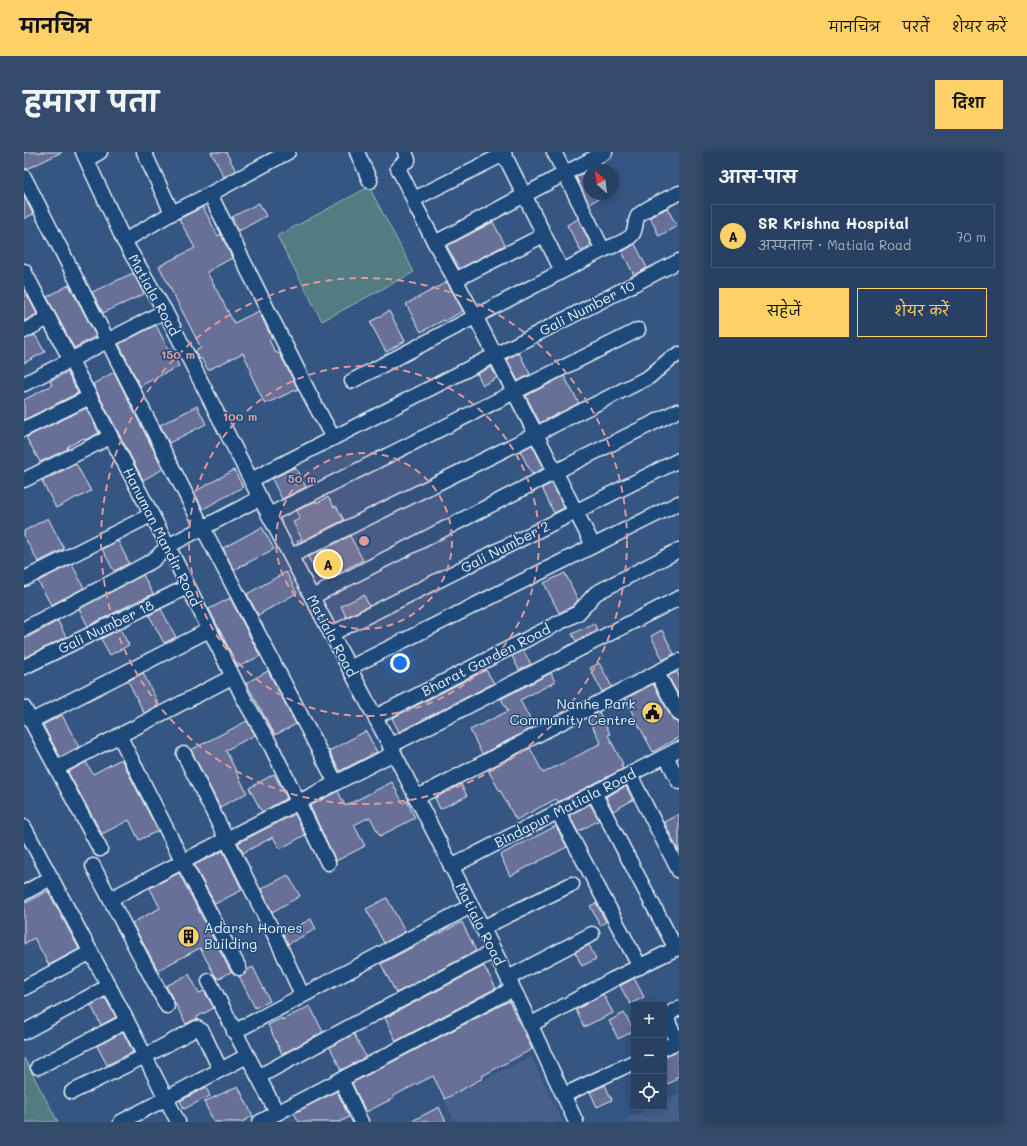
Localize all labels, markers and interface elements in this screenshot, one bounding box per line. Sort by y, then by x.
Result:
text: मानचित्र [20,13,91,38]
text: मानचित्र [829,17,880,36]
text: परतें [902,17,930,36]
text: शेयर करें [952,17,1007,36]
button: दिशा [935,80,1003,129]
text: हमारा पता [24,83,159,119]
north arrow [583,164,619,200]
text: आस-पास [719,165,797,187]
text: SR Krishna Hospital [758,213,909,233]
text: A [728,228,738,245]
text: 70 m [956,228,986,245]
text: अस्पताल · Matiala Road [758,236,911,253]
street label: Matiala Road [124,251,185,339]
street label: Gali Number 10 [536,275,638,340]
button: सहेजें [719,288,849,337]
button: शेयर करें [857,288,987,337]
text: 150 m [161,346,195,362]
text: 100 m [223,408,257,424]
street label: Hanuman Mandir Road [119,464,206,610]
text: 50 m [288,470,316,486]
street label: Gali Number 2 [457,516,552,577]
centre of rings [357,534,371,548]
pin: A [315,549,341,579]
street label: Matiala Road [303,591,362,680]
street label: Gali Number 18 [55,595,157,658]
street label: Bharat Garden Road [418,619,554,700]
your location [390,653,410,673]
place label: Nanhe Park Community Centre [509,694,636,729]
public building icon: Nanhe Park Community Centre [639,699,665,725]
street label: Bindapur Matiala Road [491,763,639,852]
street label: Matiala Road [451,879,510,969]
place label: Adarsh Homes Building [204,918,302,953]
building icon: Adarsh Homes Building [176,923,202,949]
map controls [631,1002,667,1110]
button: + [631,1002,667,1038]
button: − [631,1038,667,1074]
button: locate [631,1074,667,1110]

